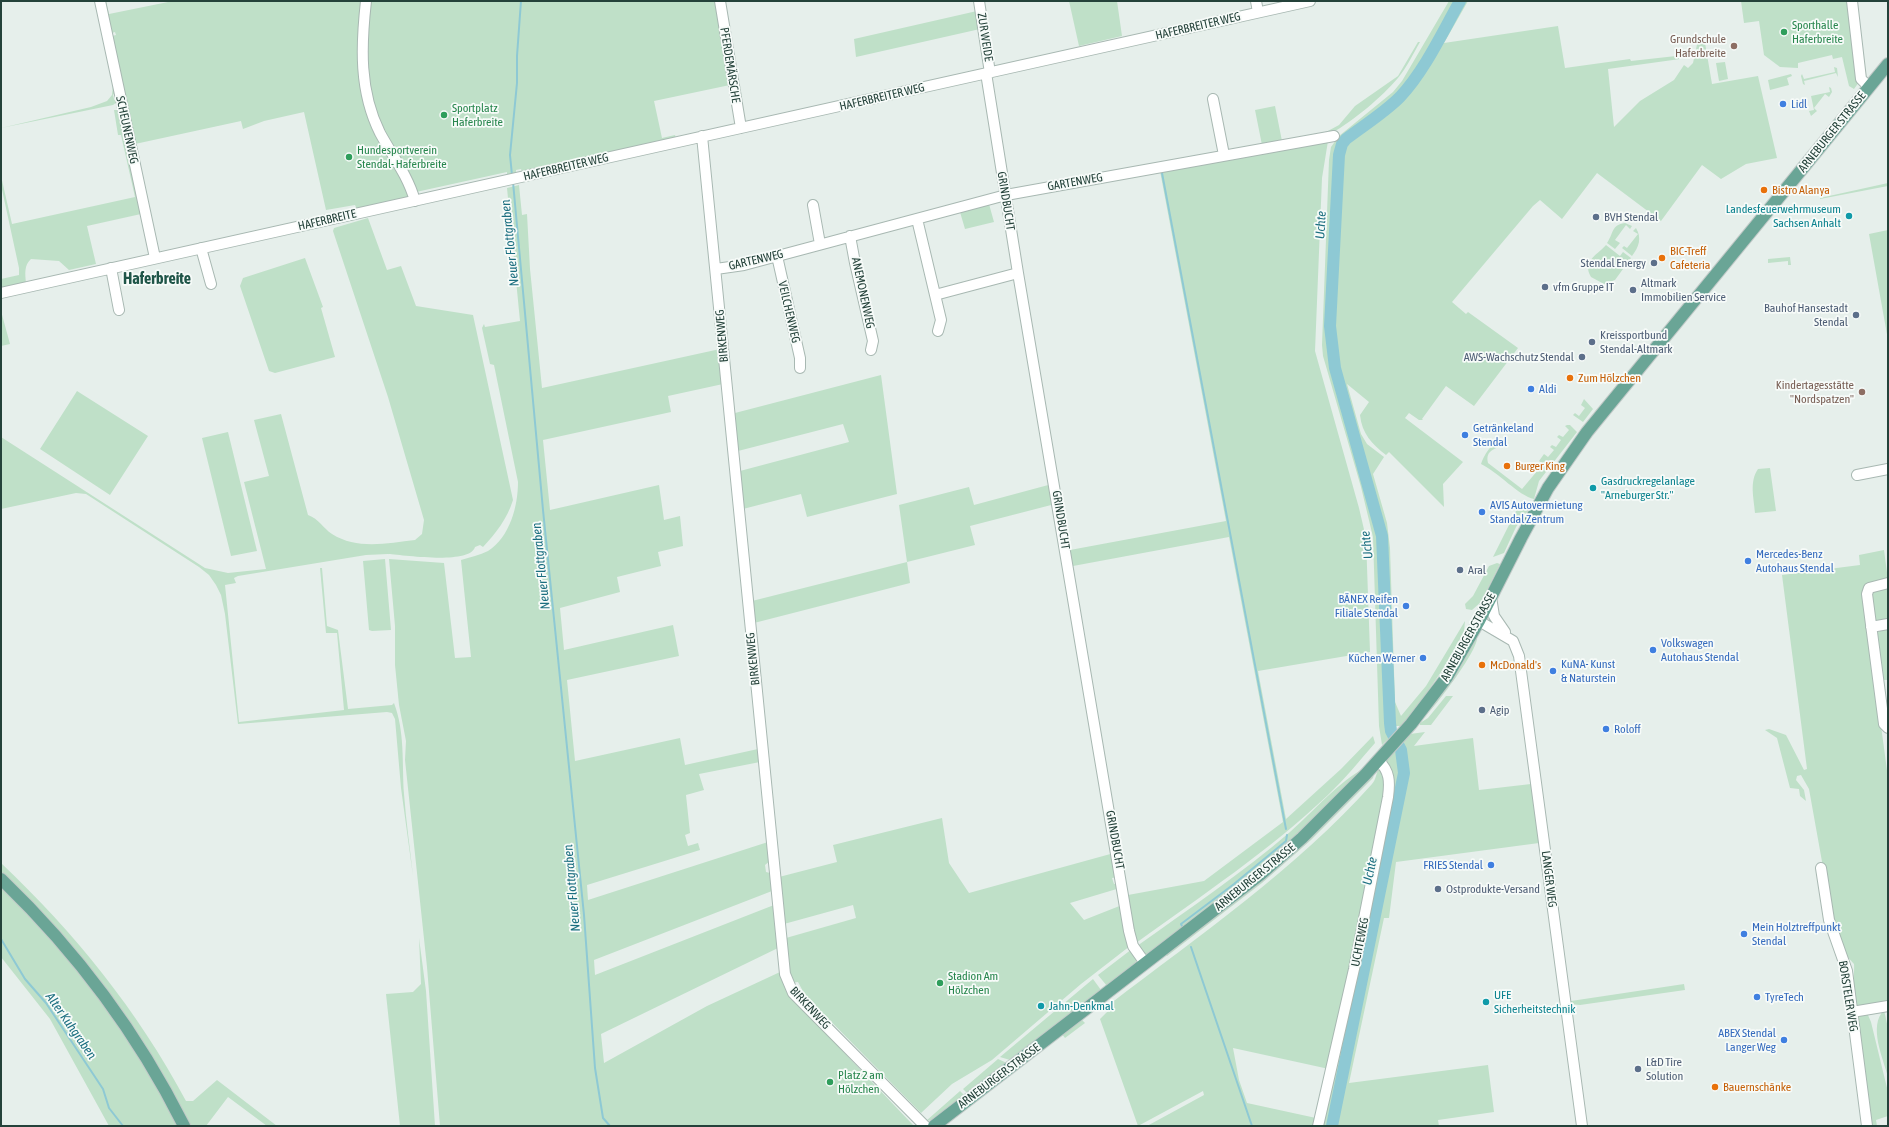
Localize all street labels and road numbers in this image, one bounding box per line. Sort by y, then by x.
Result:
street label: HAFERBREITER WEG [1154,9,1242,43]
street label: ZUR WEIDE [974,12,996,62]
street label: PFERDEMÄRSCHE [717,26,743,104]
street label: HAFERBREITER WEG [838,80,926,114]
street label: ARNEBURGER STRASSE [1795,89,1869,175]
street label: SCHEUNENWEG [113,95,141,165]
street label: HAFERBREITER WEG [522,150,610,184]
street label: GRINDBUCHT [994,170,1018,232]
street label: GARTENWEG [1046,170,1104,194]
street label: HAFERBREITE [297,206,357,234]
street label: GARTENWEG [727,247,785,273]
street label: ANEMONENWEG [848,256,878,330]
street label: VEILCHENWEG [775,280,803,344]
street label: BIRKENWEG [713,309,731,363]
street label: GRINDBUCHT [1049,489,1073,551]
street label: ARNEBURGER STRASSE [1438,590,1498,684]
street label: BIRKENWEG [743,632,763,686]
street label: GRINDBUCHT [1103,809,1127,871]
street label: ARNEBURGER STRASSE [1212,840,1298,914]
street label: LANGER WEG [1538,850,1560,908]
street label: UCHTEWEG [1348,916,1372,968]
street label: BORSTELER WEG [1835,959,1861,1033]
street label: BIRKENWEG [787,984,833,1032]
street label: ARNEBURGER STRASSE [955,1040,1043,1112]

